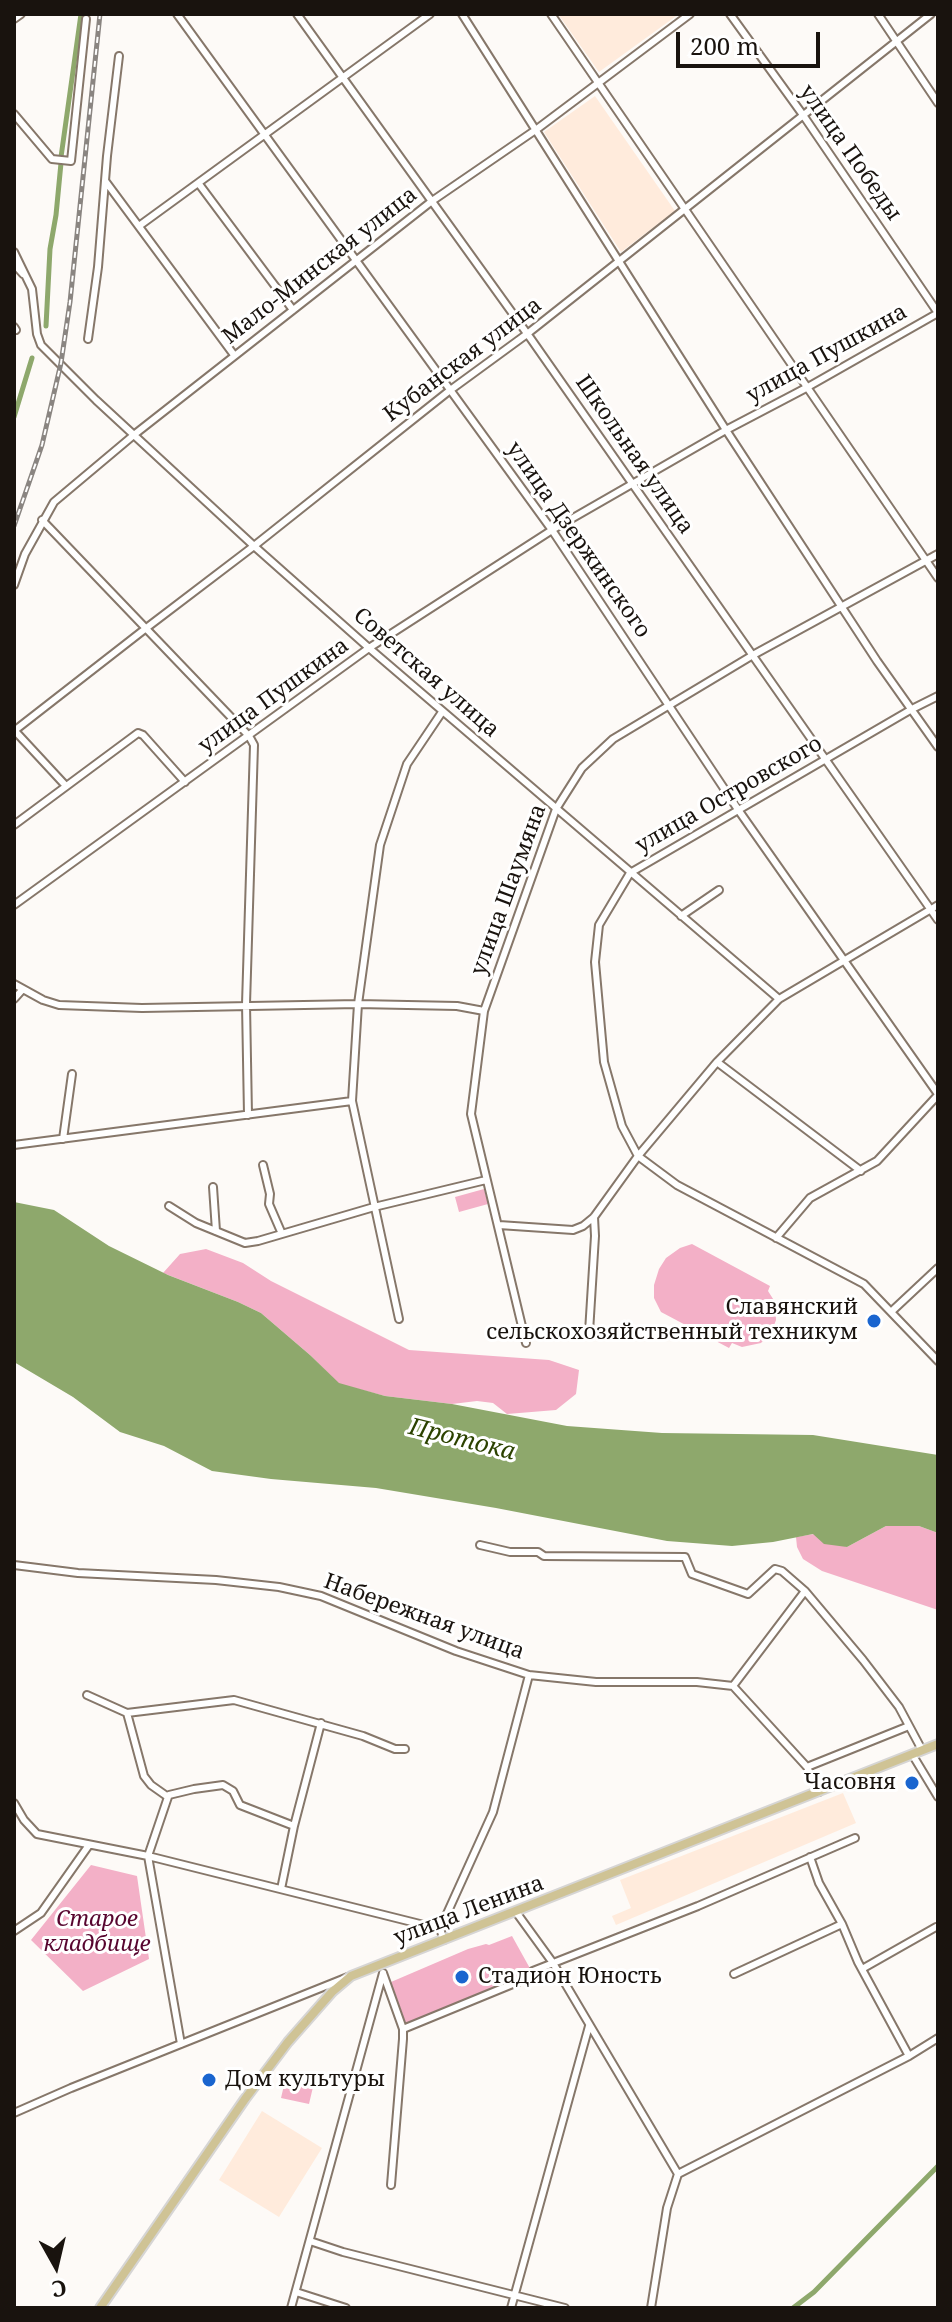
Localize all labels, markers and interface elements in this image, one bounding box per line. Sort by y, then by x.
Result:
scale bar [680,16,824,66]
text: 200 m [690,29,759,62]
street label: улица Победы [793,80,907,226]
street label: Мало-Минская улица [217,182,423,350]
street label: Кубанская улица [379,292,547,428]
street label: улица Пушкина [742,299,912,409]
street label: Школьная улица [569,370,699,540]
street label: улица Дзержинского [500,437,656,643]
street label: Советская улица [348,603,504,743]
street label: улица Пушкина [194,633,354,759]
street label: улица Островского [631,731,827,859]
street label: улица Шаумяна [466,801,552,979]
place label: Славянский сельскохозяйственный техникум [486,1295,858,1346]
marker: Славянский сельскохозяйственный техникум [865,1312,883,1330]
water label: Протока [406,1413,518,1467]
street label: Набережная улица [320,1568,528,1666]
place label: Часовня [804,1770,896,1796]
marker: Часовня [903,1774,921,1792]
street label: улица Ленина [390,1870,548,1952]
park label: Старое кладбище [43,1907,151,1958]
place label: Стадион Юность [478,1964,661,1990]
marker: Стадион Юность [453,1968,471,1986]
place label: Дом культуры [225,2067,385,2093]
marker: Дом культуры [200,2071,218,2089]
north arrow [16,2226,96,2306]
text: С [50,2274,69,2306]

